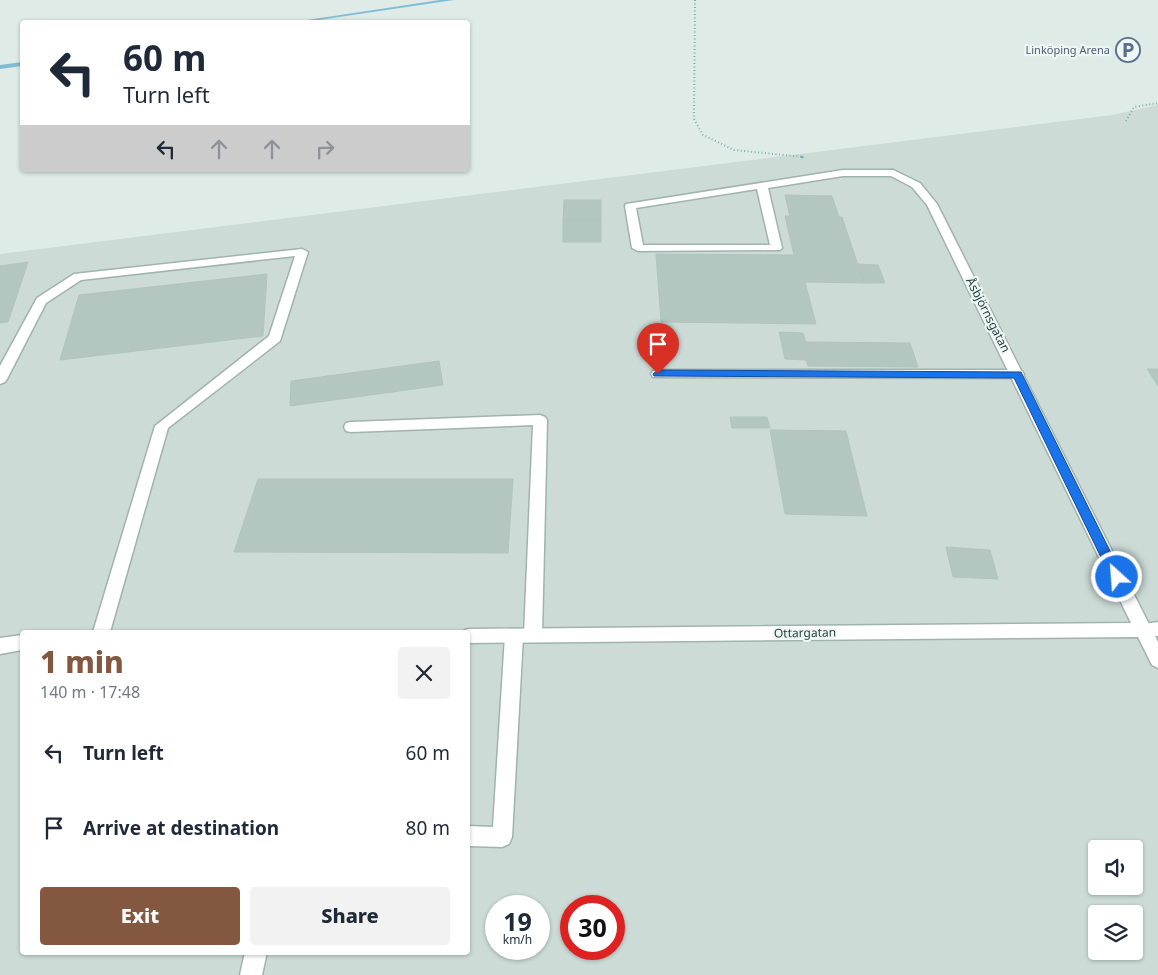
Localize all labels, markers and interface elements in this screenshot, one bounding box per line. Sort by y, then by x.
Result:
text: 60 m [123,34,206,81]
parking icon: Linköping Arena [1115,37,1141,63]
icon: left [40,40,105,105]
place label: Linköping Arena [1026,42,1110,57]
text: Turn left [123,79,210,109]
icon: left [152,135,180,163]
icon: ahead [205,135,233,163]
icon: ahead [258,135,286,163]
icon: right [311,135,339,163]
street label: Åsbjörnsgatan [962,274,1015,355]
pin [637,323,679,374]
icon: arrive [644,330,672,358]
position arrow [1090,550,1142,602]
street label: Ottargatan [774,623,836,642]
text: 1 min [40,641,124,682]
button: close [398,647,450,699]
text: 140 m · 17:48 [40,681,140,703]
icon: left [40,739,68,767]
text: Turn left [83,740,164,766]
text: 60 m [406,740,450,766]
icon: arrive [40,814,68,842]
text: Arrive at destination [83,815,279,841]
text: 80 m [406,815,450,841]
map controls [1088,840,1143,960]
button: sound [1088,840,1143,895]
button: Exit [40,887,240,945]
button: Share [250,887,450,945]
speed limit sign: 30 [560,895,625,960]
text: 19 [503,904,532,938]
button: layers [1088,905,1143,960]
text: km/h [503,931,532,948]

